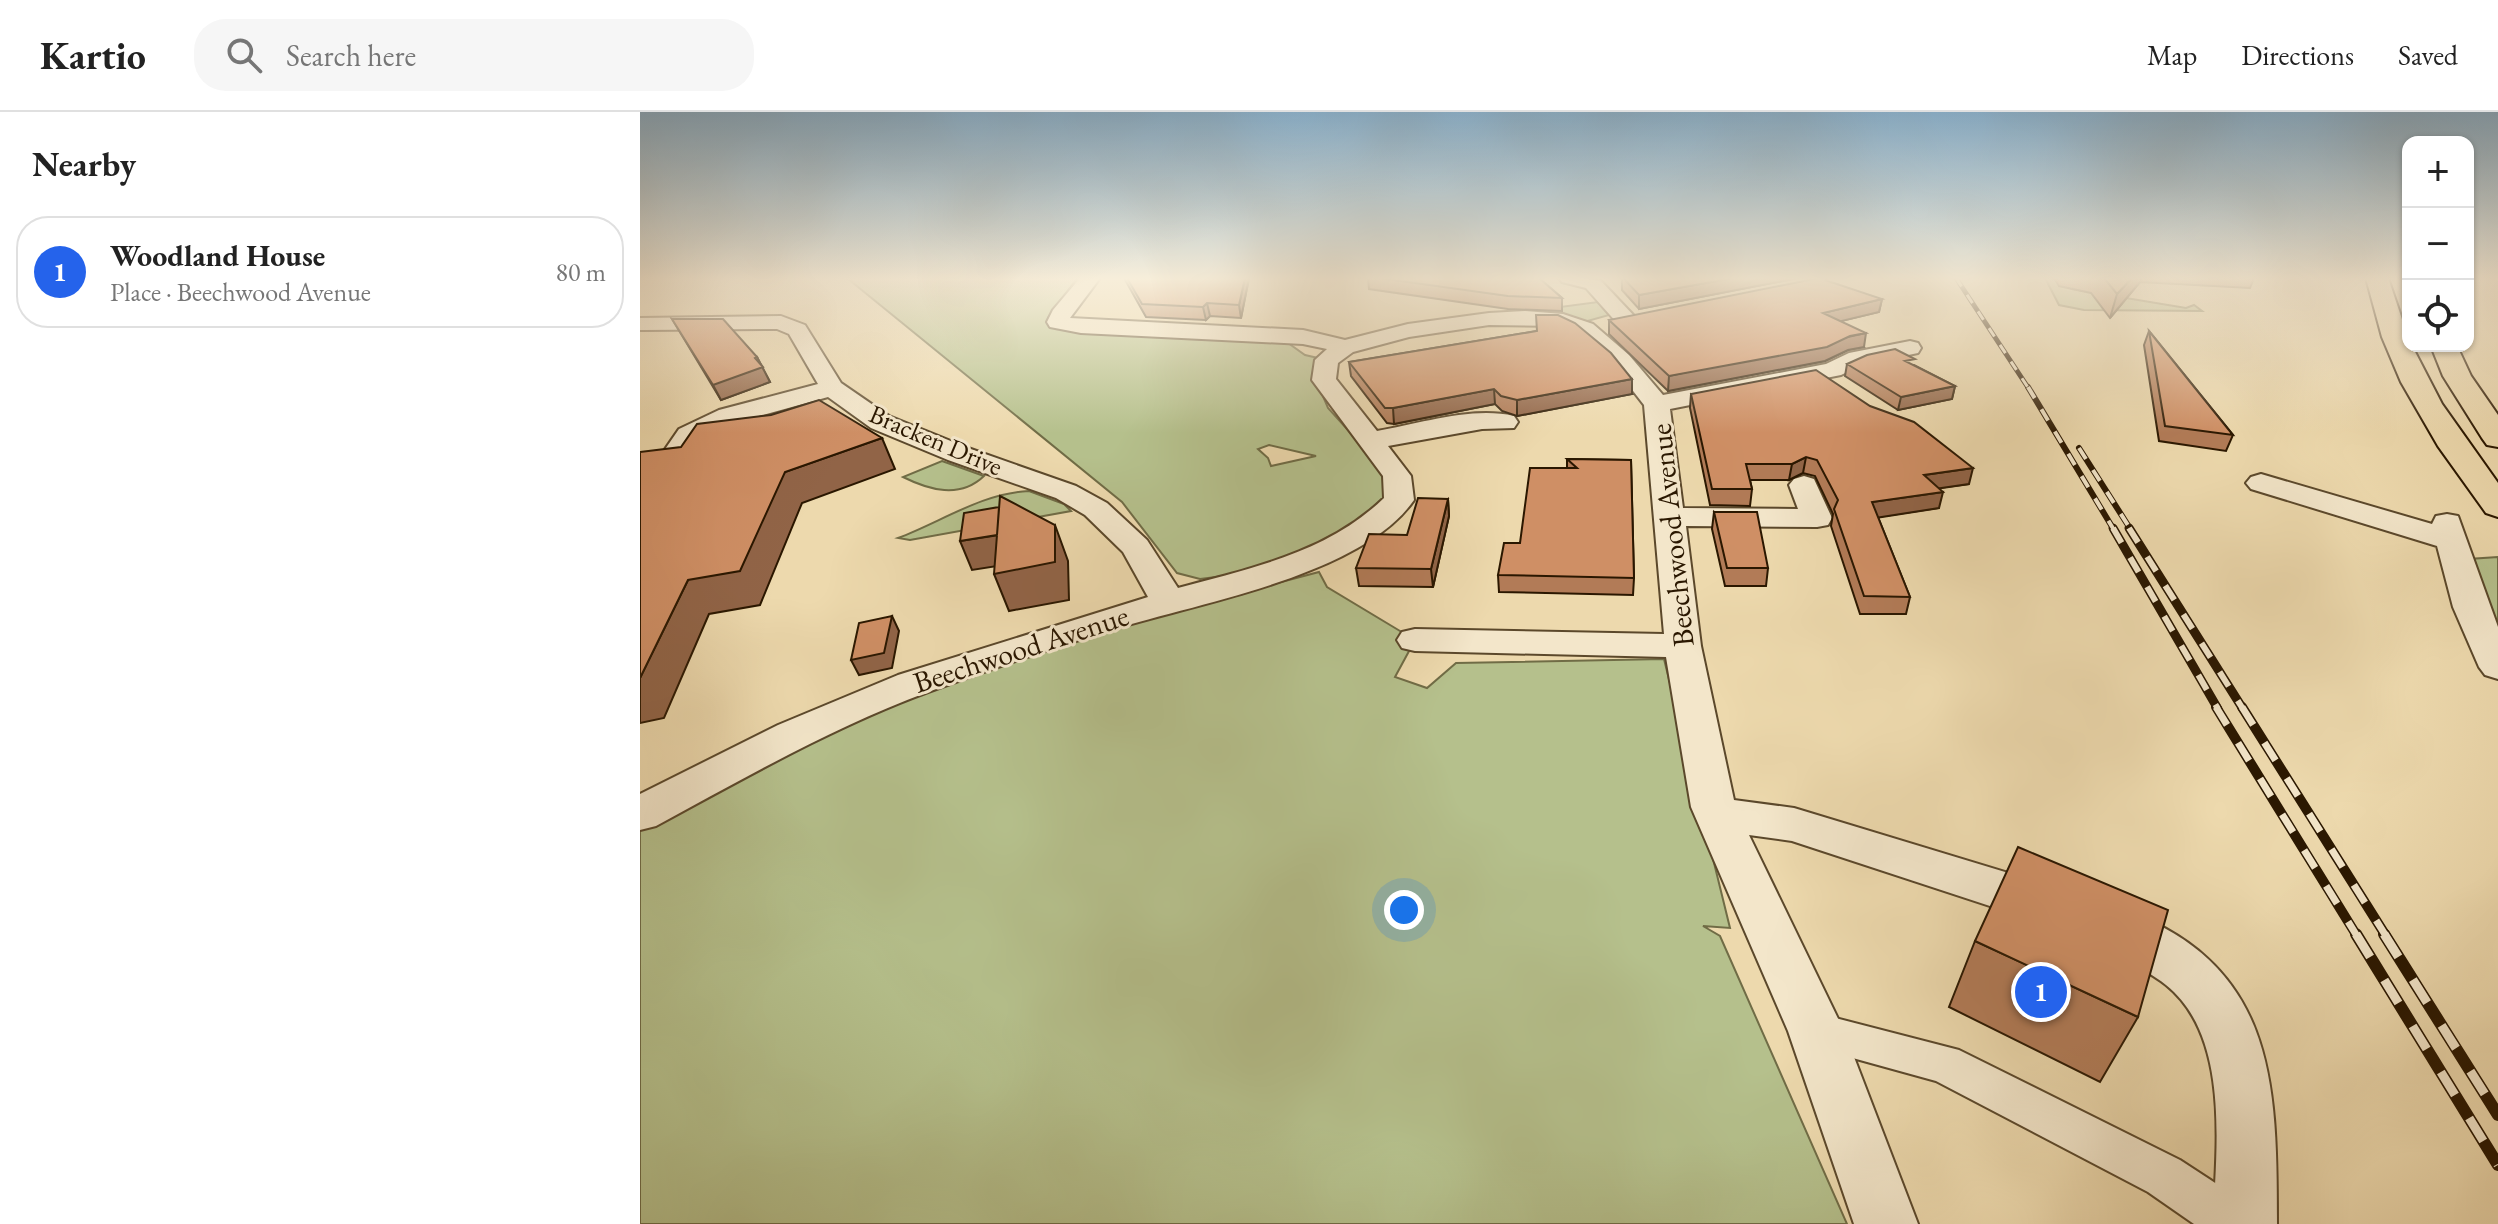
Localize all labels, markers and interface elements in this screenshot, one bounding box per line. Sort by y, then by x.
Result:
search box [194,19,754,91]
text: Kartio [40,31,146,80]
icon: search [222,33,266,77]
text: Search here [286,36,416,75]
text: Map [2147,37,2197,73]
text: Directions [2241,37,2354,73]
text: Saved [2398,37,2458,73]
map controls [2402,136,2474,352]
button: + [2402,136,2474,208]
text: Nearby [32,142,136,186]
button: − [2402,208,2474,280]
text: Woodland House [110,236,325,275]
text: 1 [53,255,67,289]
text: 80 m [556,255,606,289]
text: Place · Beechwood Avenue [110,275,371,309]
button: locate [2402,280,2474,352]
street label: Bracken Drive [864,397,1008,483]
street label: Beechwood Avenue [1640,422,1703,649]
street label: Beechwood Avenue [908,595,1133,702]
your location [1384,890,1424,930]
pin: 1 [2015,962,2067,1022]

